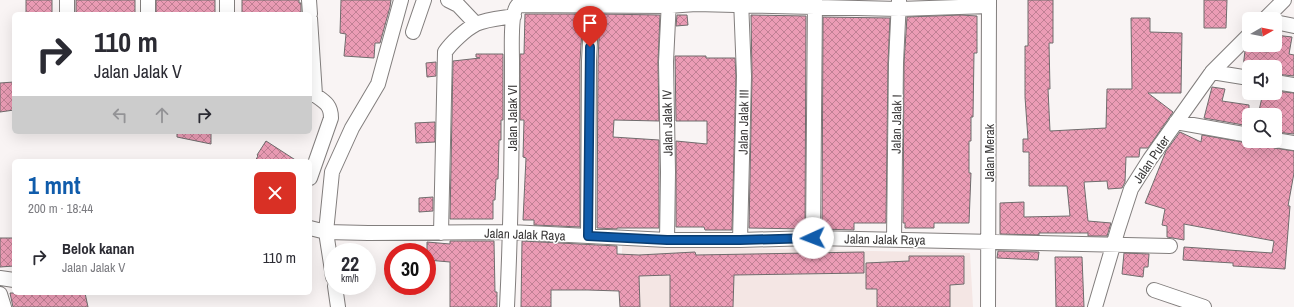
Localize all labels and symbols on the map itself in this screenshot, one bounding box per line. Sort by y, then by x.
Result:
pin [573,6,607,47]
north arrow [1242,12,1282,52]
street label: Jalan Jalak VI [504,85,521,151]
street label: Jalan Jalak III [734,89,753,155]
street label: Jalan Jalak IV [658,90,677,156]
street label: Jalan Jalak I [887,94,906,154]
street label: Jalan Merak [981,123,998,182]
street label: Jalan Puter [1129,132,1174,186]
position arrow [792,217,834,259]
street label: Jalan Jalak Raya [484,225,566,244]
street label: Jalan Jalak Raya [844,230,926,249]
speed limit sign: 30 [384,243,436,295]

